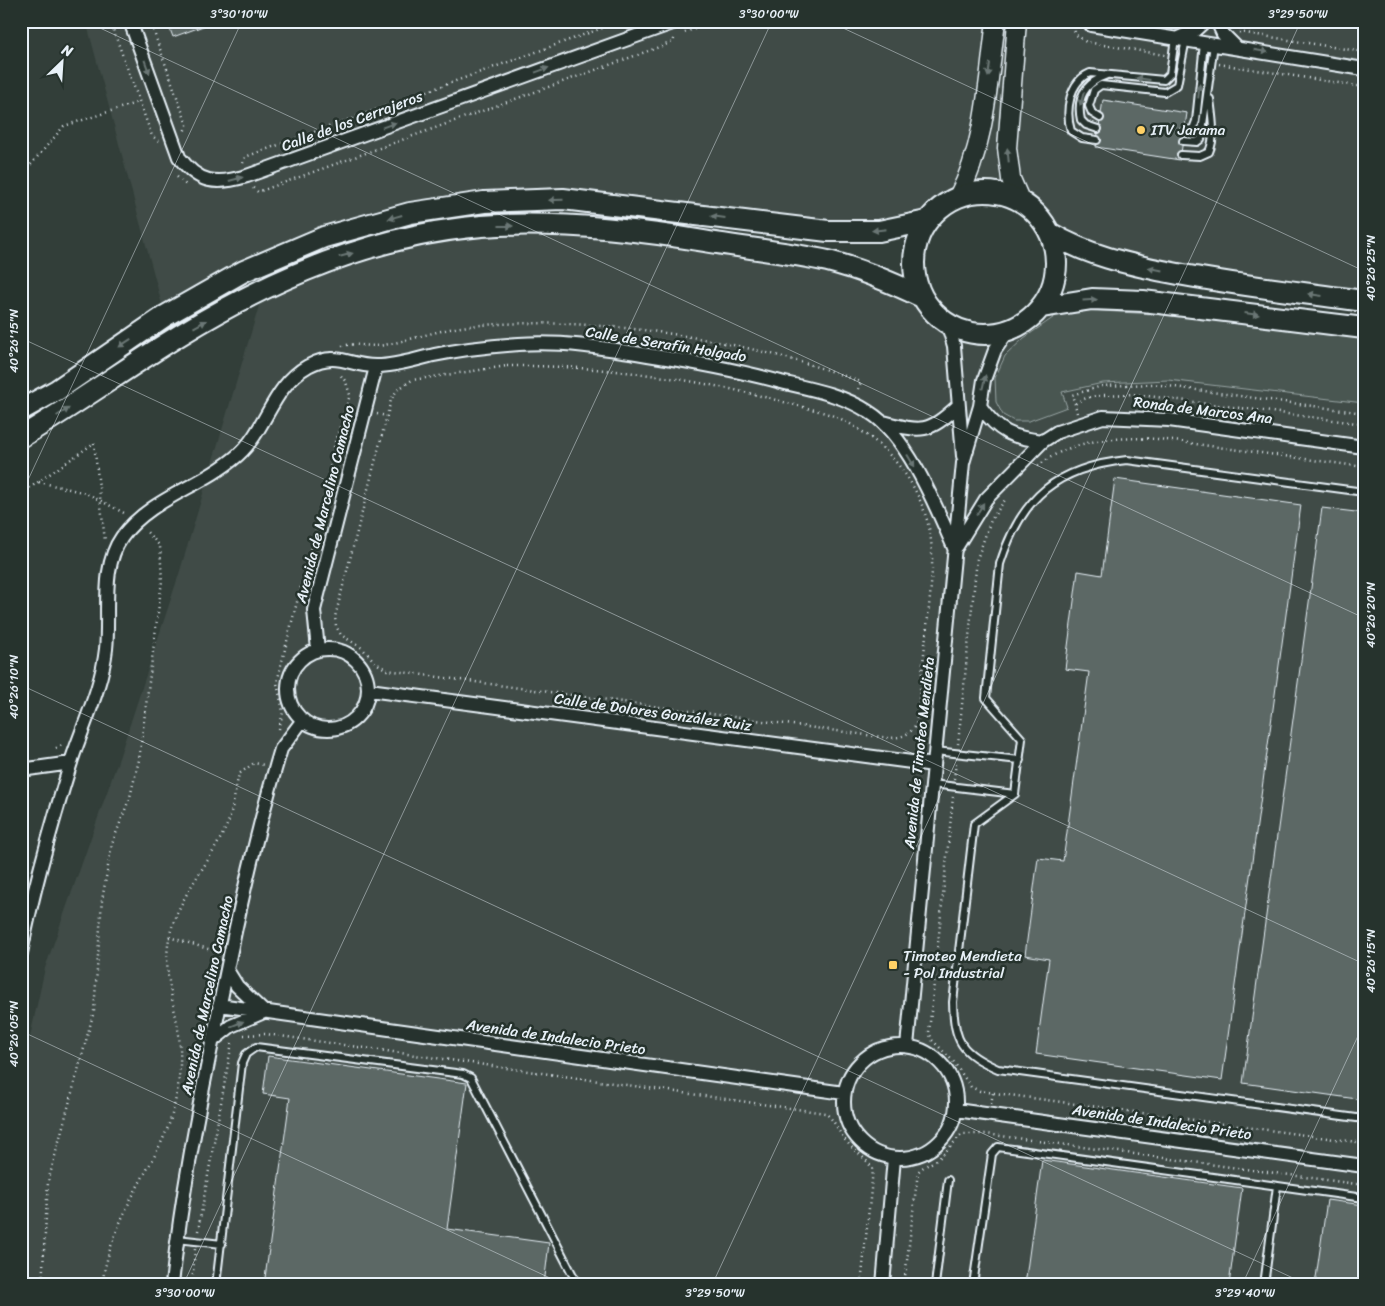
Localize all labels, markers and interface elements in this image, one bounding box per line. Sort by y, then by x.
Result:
text: 3°30'10"W [210,3,268,25]
text: 3°30'00"W [739,3,800,25]
text: 3°29'50"W [1268,3,1329,25]
text: N [57,37,77,64]
north arrow [38,38,88,88]
one-way arrow [1253,48,1269,56]
one-way arrow [143,60,151,75]
one-way arrow [985,62,993,78]
one-way arrow [535,66,550,74]
one-way arrow [1135,75,1151,83]
one-way arrow [1195,82,1203,98]
street label: Calle de los Cerrajeros [278,83,427,159]
one-way arrow [1078,92,1086,107]
place label: ITV Jarama [1150,117,1226,143]
one-way arrow [382,121,397,128]
marker: ITV Jarama [1135,124,1147,136]
one-way arrow [1004,147,1012,163]
one-way arrow [229,174,244,182]
one-way arrow [548,196,564,204]
one-way arrow [388,213,403,221]
one-way arrow [710,213,726,221]
one-way arrow [498,222,514,230]
one-way arrow [871,226,887,234]
text: 40°26'25"N [1360,234,1382,301]
one-way arrow [339,250,354,258]
one-way arrow [1147,265,1163,273]
one-way arrow [1307,290,1323,298]
one-way arrow [1082,295,1098,303]
text: 40°26'15"N [3,308,25,373]
one-way arrow [1244,310,1260,318]
street label: Calle de Serafín Holgado [584,318,749,370]
one-way arrow [193,320,207,328]
one-way arrow [118,339,132,348]
one-way arrow [981,375,989,390]
street label: Ronda de Marcos Ana [1132,389,1274,431]
street label: Avenida de Marcelino Camacho [288,402,362,607]
one-way arrow [57,407,70,416]
one-way arrow [906,455,915,468]
one-way arrow [975,502,985,515]
text: 40°26'20"N [1360,581,1382,648]
text: 40°26'10"N [3,654,25,719]
street label: Avenida de Timoteo Mendieta [896,655,942,851]
street label: Calle de Dolores González Ruiz [553,685,754,739]
street label: Avenida de Marcelino Camacho [173,893,241,1098]
text: 40°26'15"N [1360,928,1382,993]
place label: Timoteo Mendieta - Pol Industrial [903,943,1022,986]
marker: Timoteo Mendieta - Pol Industrial [887,959,899,971]
text: 40°26'05"N [3,1000,25,1067]
street label: Avenida de Indalecio Prieto [464,1011,648,1063]
one-way arrow [229,1020,244,1027]
street label: Avenida de Indalecio Prieto [1070,1096,1254,1148]
text: 3°30'00"W [155,1282,216,1304]
text: 3°29'50"W [685,1282,746,1304]
text: 3°29'40"W [1215,1282,1276,1304]

